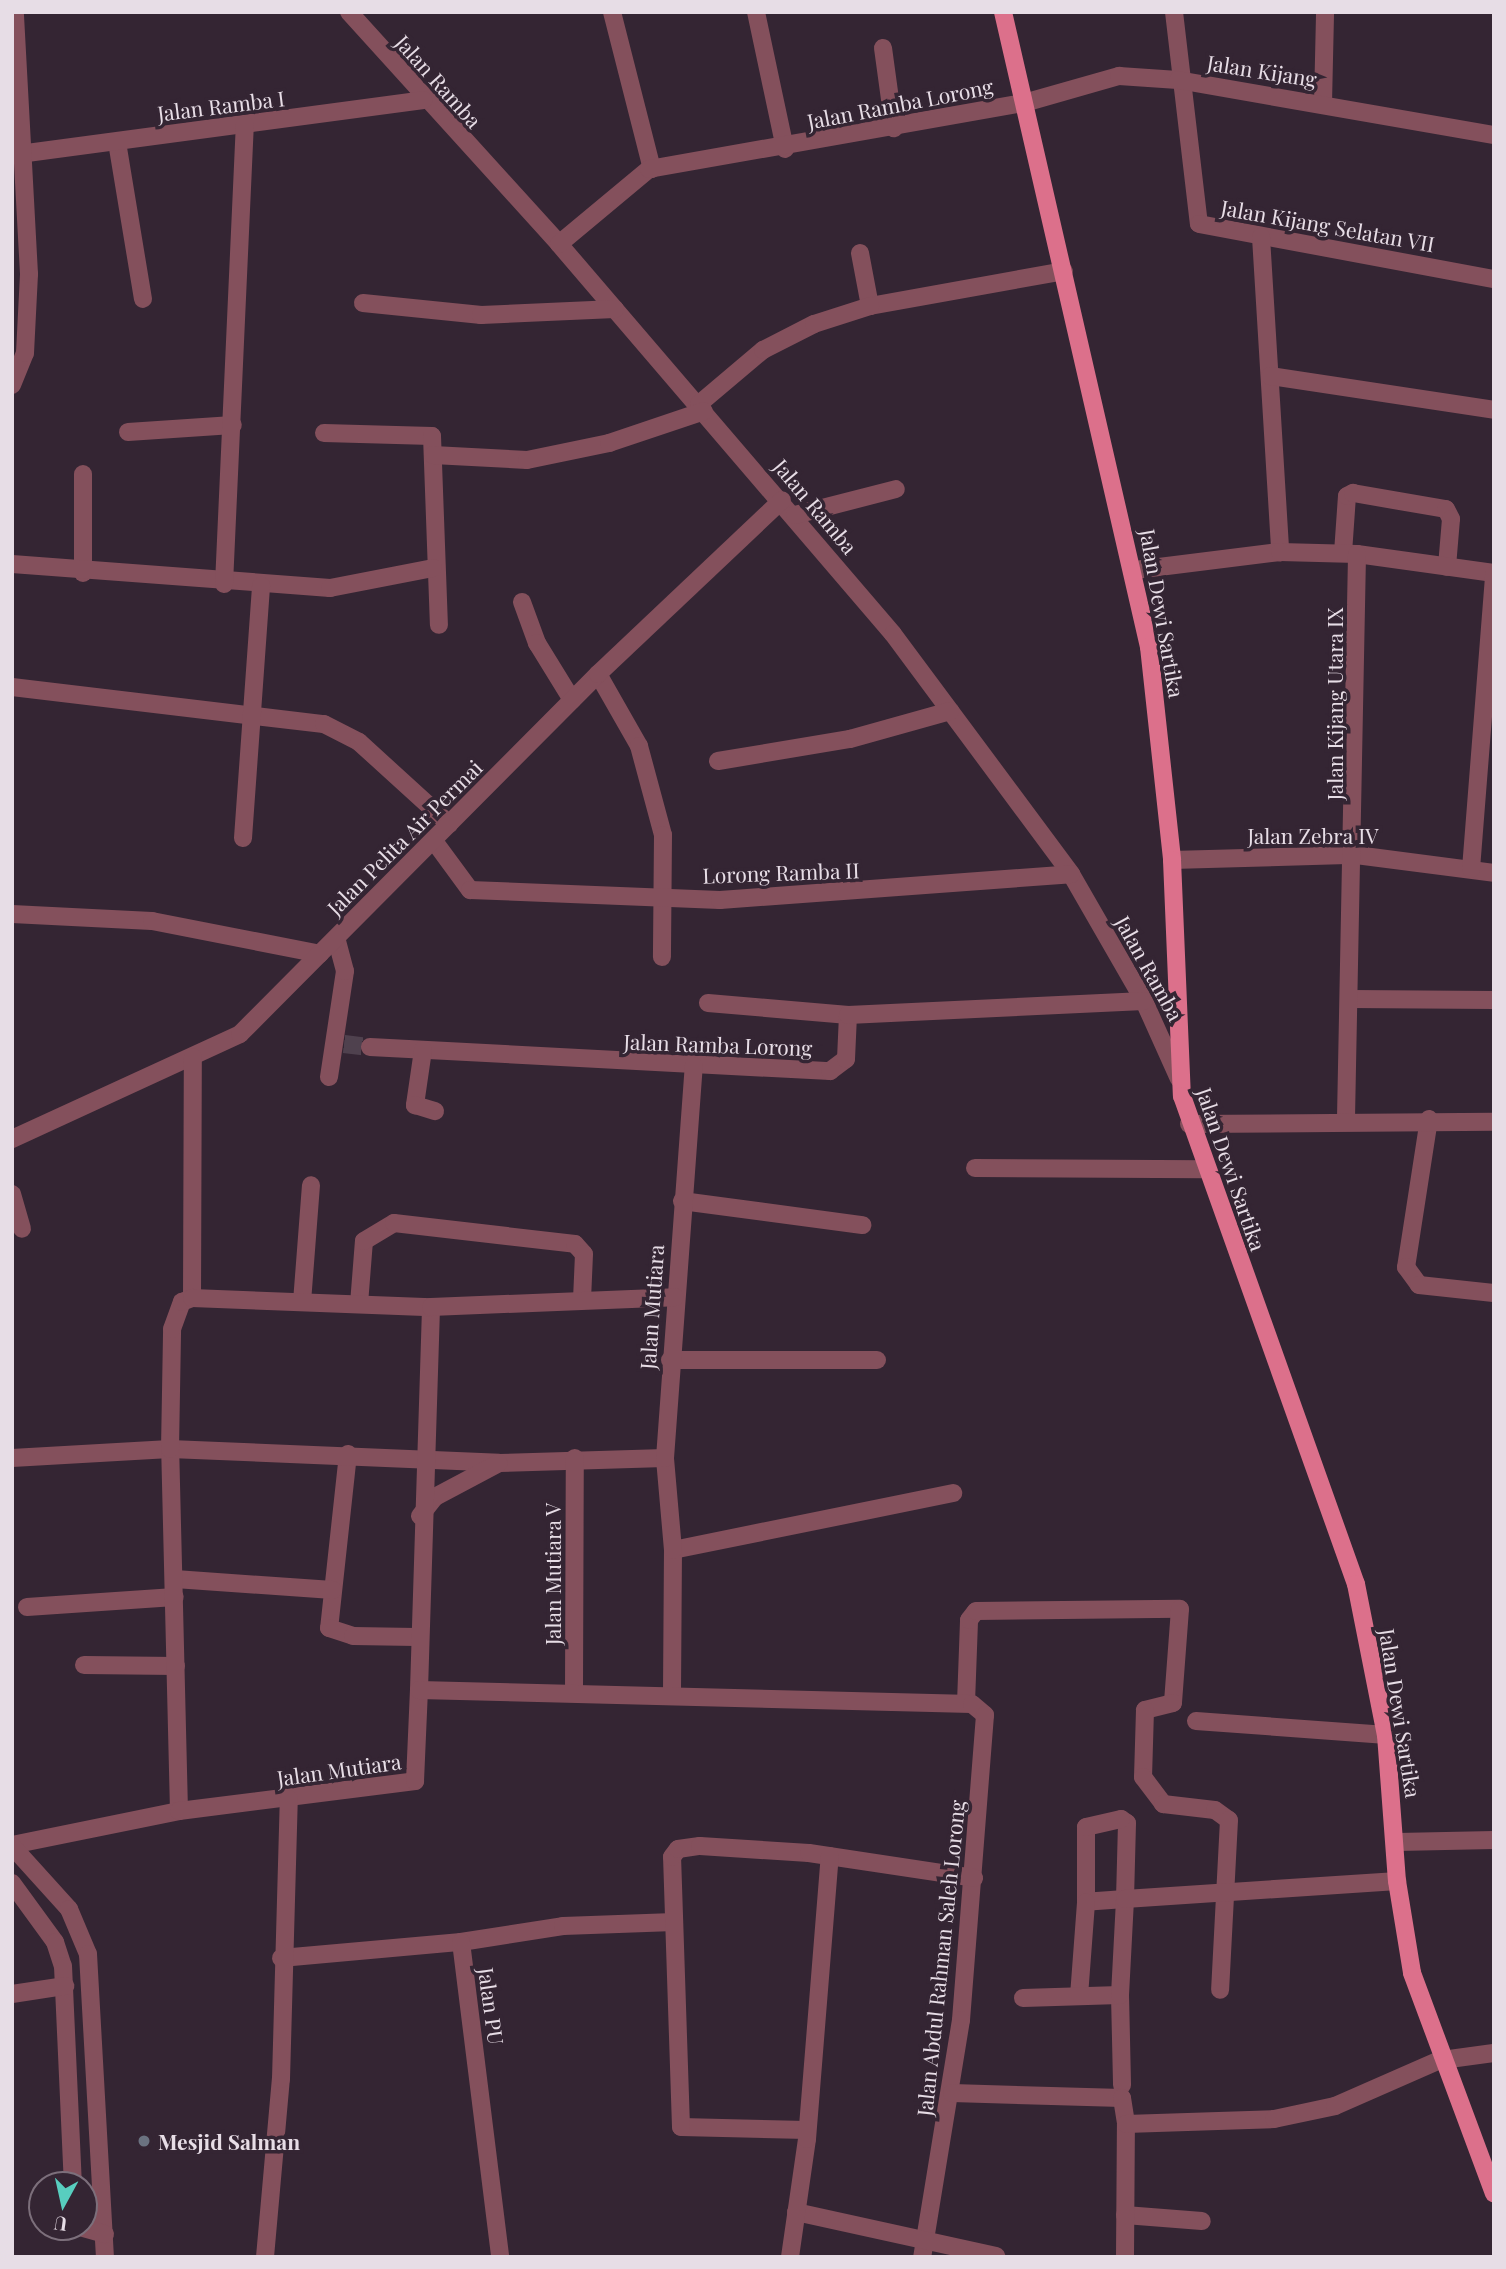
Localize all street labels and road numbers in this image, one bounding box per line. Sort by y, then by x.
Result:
street label: Jalan Ramba [391,29,487,133]
street label: Jalan Kijang [1205,49,1319,91]
street label: Jalan Ramba Lorong [805,73,995,133]
street label: Jalan Ramba I [156,85,286,125]
street label: Jalan Kijang Selatan VII [1219,194,1437,256]
street label: Jalan Ramba [769,453,863,559]
street label: Jalan Dewi Sartika [1136,527,1190,699]
street label: Jalan Kijang Utara IX [1321,607,1347,801]
street label: Jalan Pelita Air Permai [321,754,487,920]
street label: Jalan Zebra IV [1247,822,1379,848]
street label: Lorong Ramba II [702,857,860,887]
street label: Jalan Ramba [1111,911,1189,1025]
street label: Jalan Ramba Lorong [623,1028,813,1060]
street label: Jalan Dewi Sartika [1192,1084,1272,1254]
street label: Jalan Mutiara [634,1244,668,1370]
street label: Jalan Mutiara V [539,1502,565,1646]
street label: Jalan Dewi Sartika [1375,1627,1427,1799]
street label: Jalan Mutiara [275,1748,403,1790]
street label: Jalan Abdul Rahman Saleh Lorong [911,1798,969,2118]
street label: Jalan PU [474,1966,510,2046]

